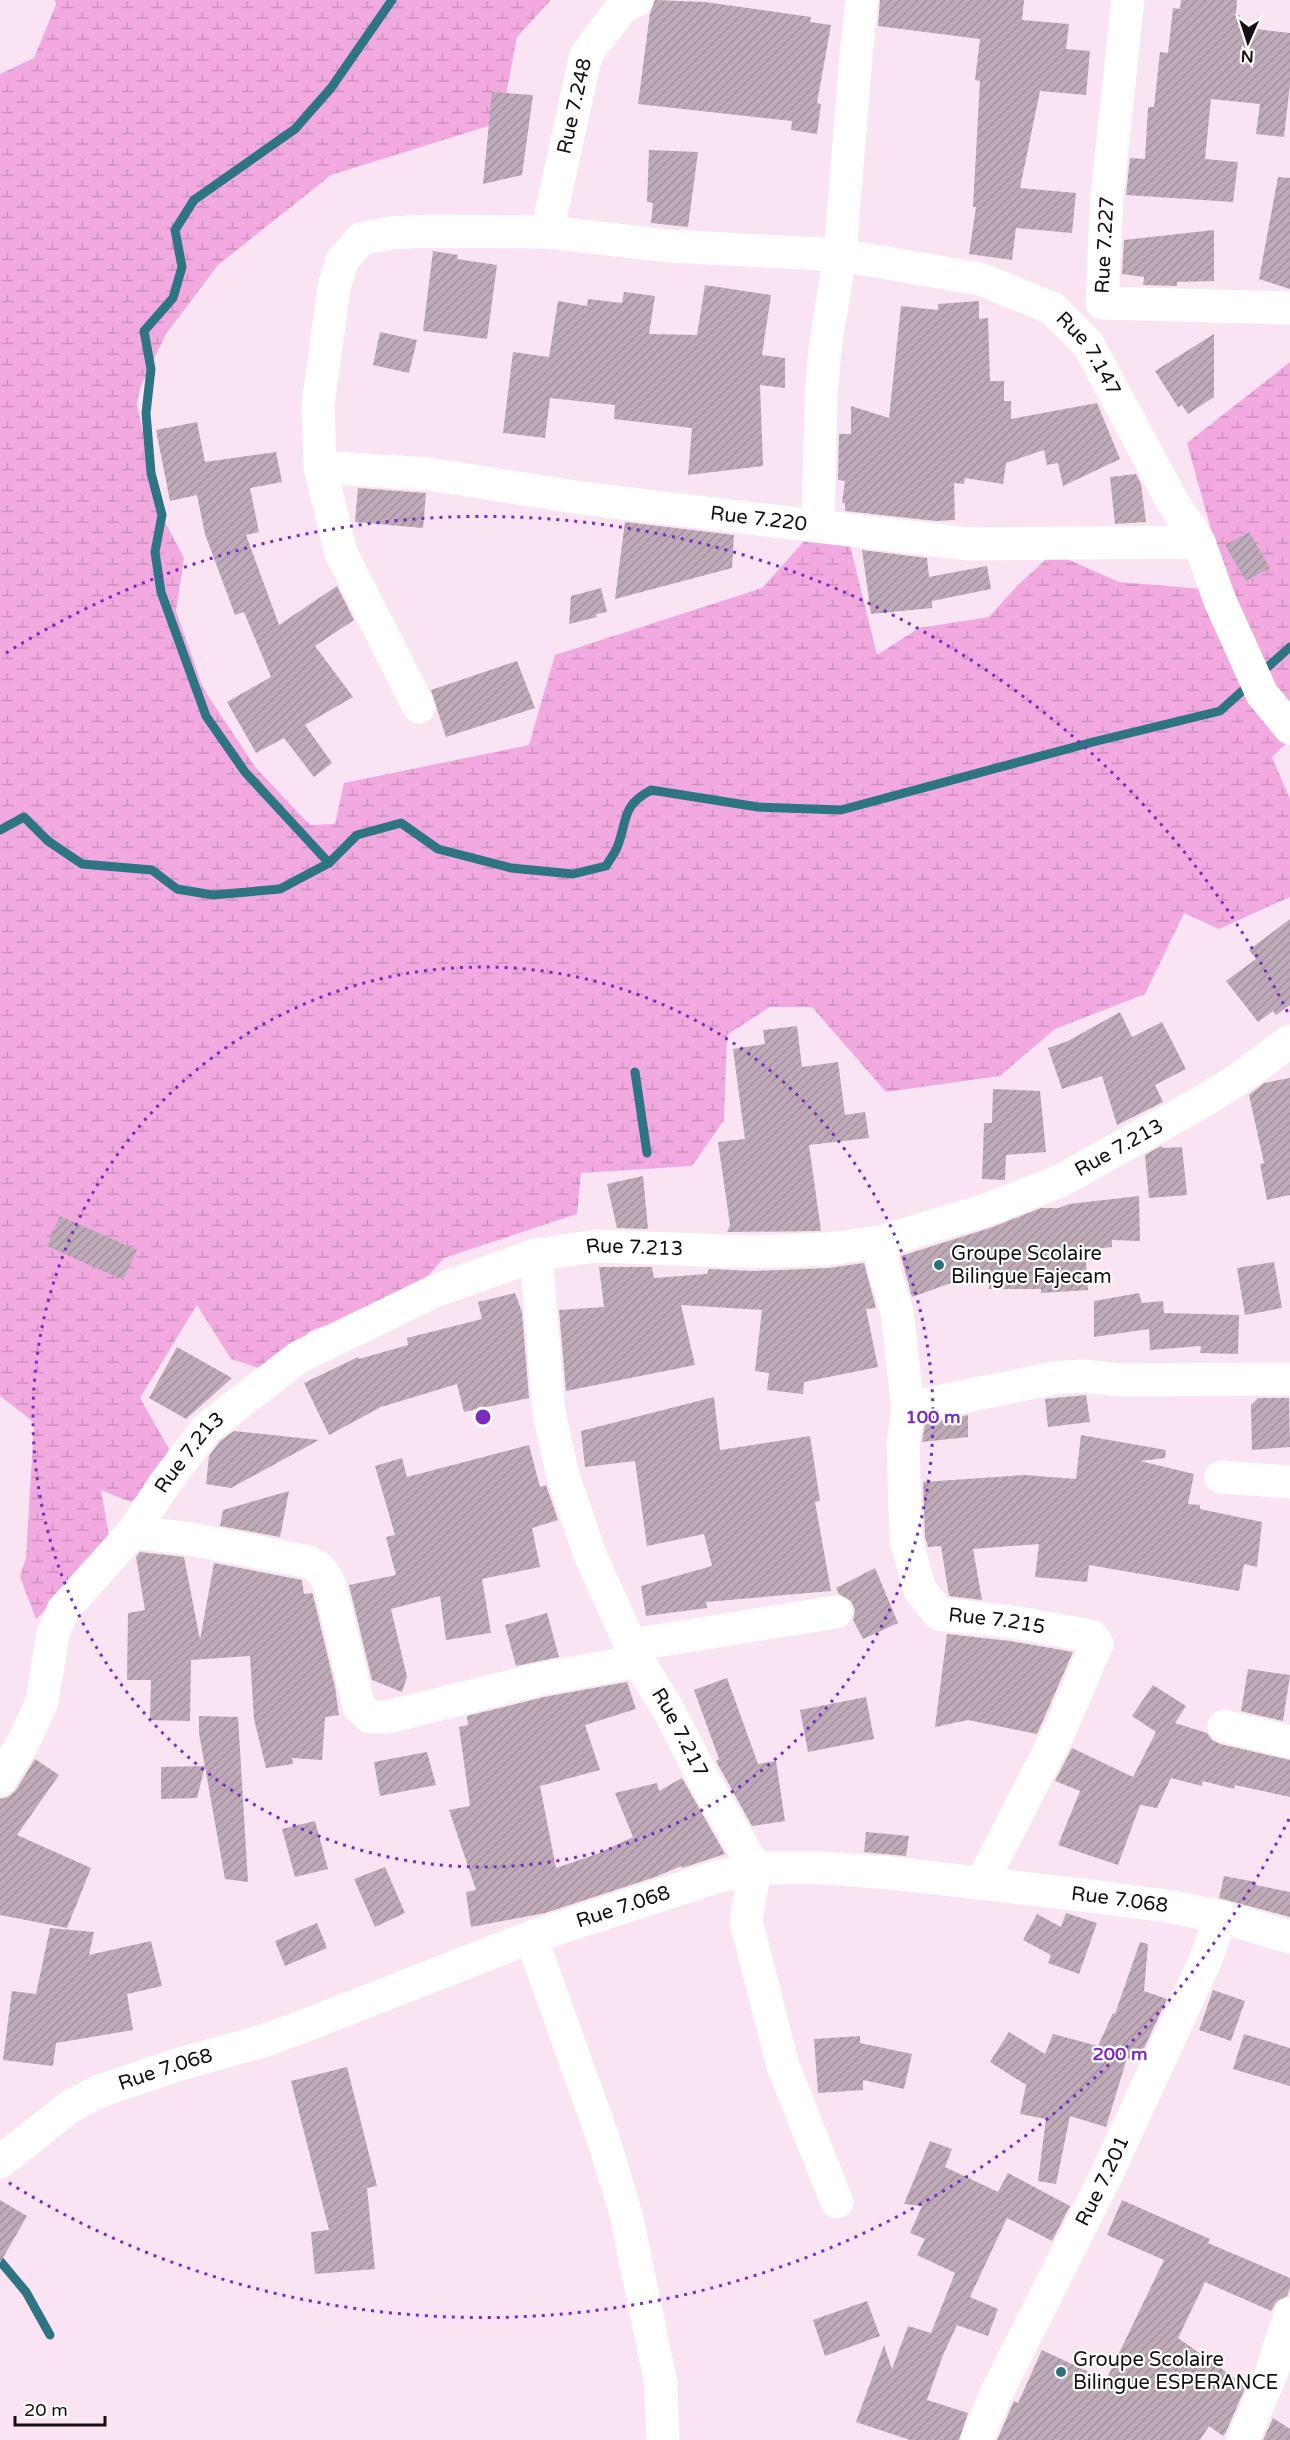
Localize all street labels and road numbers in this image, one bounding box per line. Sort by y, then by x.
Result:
street label: Rue 7.248 [553,56,597,156]
street label: Rue 7.227 [1090,196,1120,294]
street label: Rue 7.147 [1051,307,1125,400]
street label: Rue 7.220 [709,501,808,537]
street label: Rue 7.213 [1071,1114,1168,1182]
street label: Rue 7.213 [584,1234,684,1261]
street label: Rue 7.213 [150,1407,229,1498]
street label: Rue 7.215 [947,1603,1047,1640]
street label: Rue 7.217 [646,1684,713,1781]
street label: Rue 7.068 [573,1881,673,1934]
street label: Rue 7.068 [1070,1882,1169,1918]
street label: Rue 7.068 [115,2044,215,2096]
street label: Rue 7.201 [1071,2132,1135,2230]

